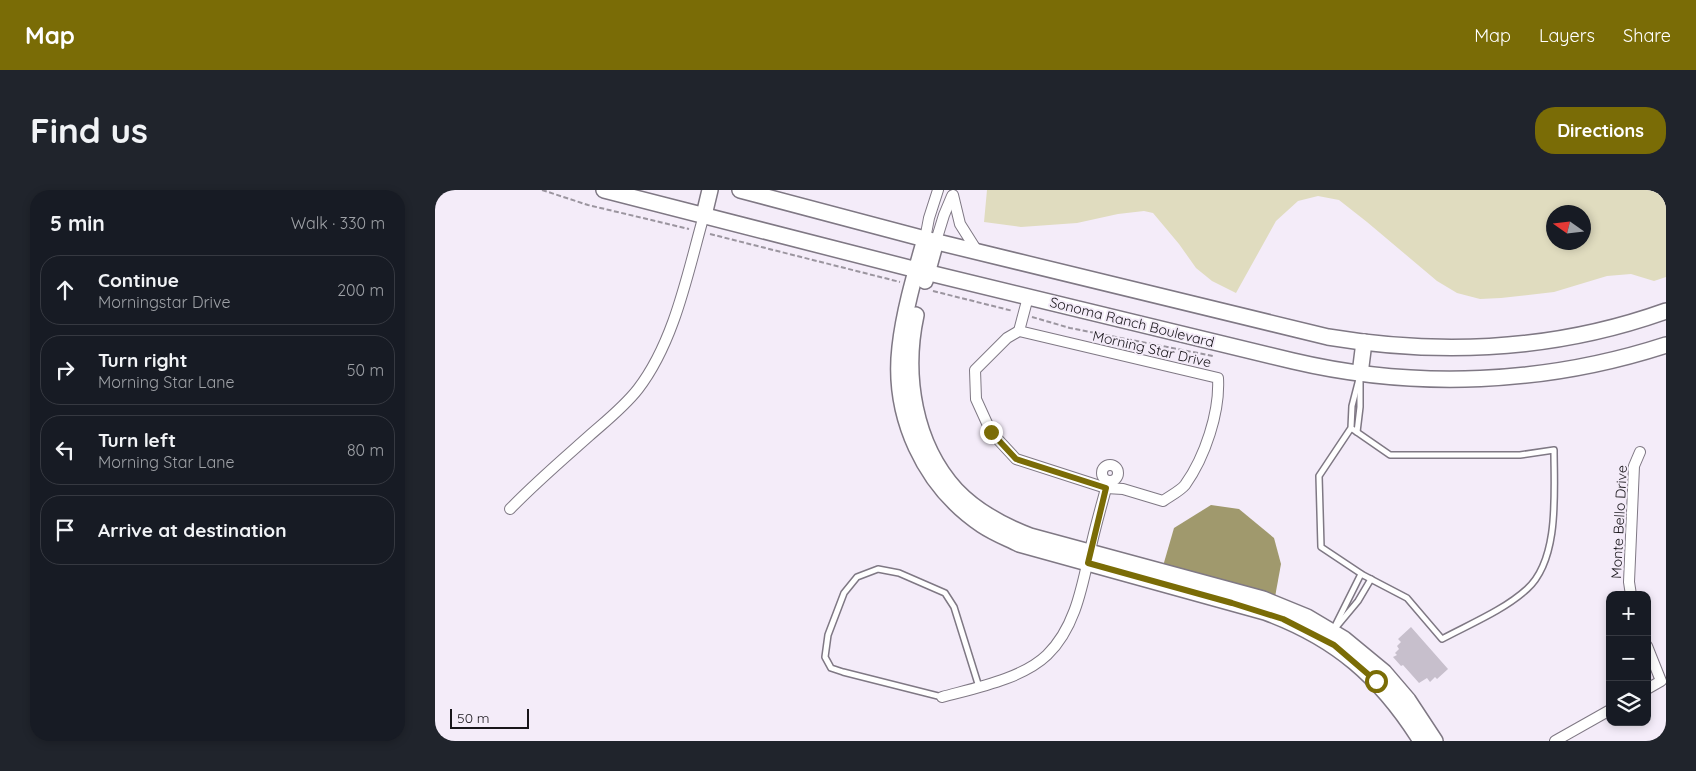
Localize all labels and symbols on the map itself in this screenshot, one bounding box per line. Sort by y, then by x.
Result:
north arrow [1546,205,1591,250]
street label: Sonoma Ranch Boulevard [1048,293,1216,351]
street label: Morning Star Drive [1091,327,1213,371]
route end [980,421,1003,444]
street label: Monte Bello Drive [1607,465,1631,579]
route start [1365,670,1388,693]
scale bar [450,706,529,729]

